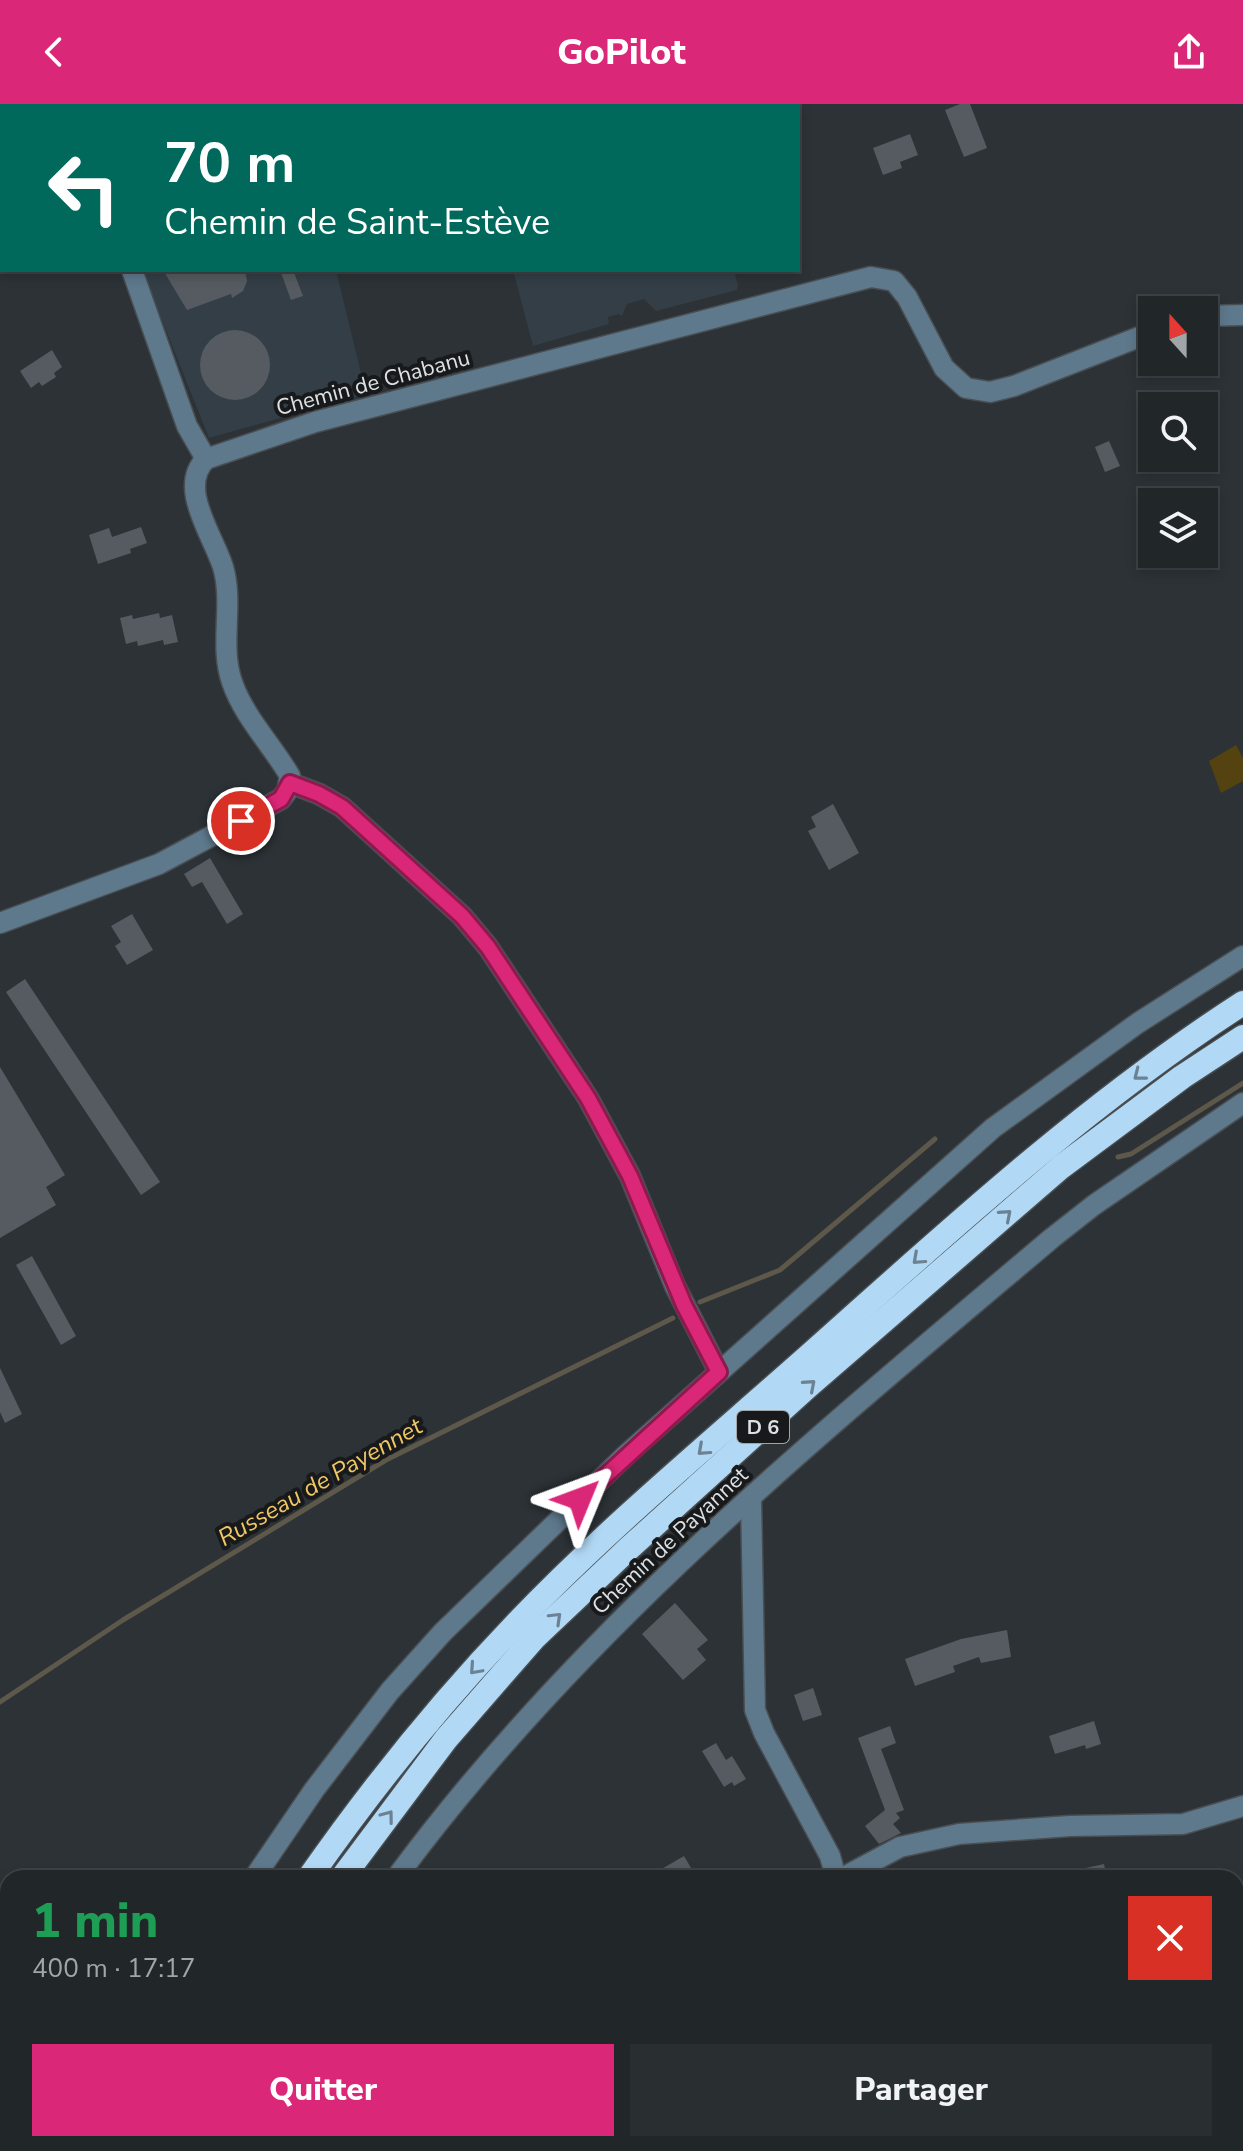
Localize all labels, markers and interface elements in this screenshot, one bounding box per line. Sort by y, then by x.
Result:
text: GoPilot [557,28,686,77]
icon: back [32,30,76,74]
icon: share [1167,30,1211,74]
text: 70 m [164,125,295,202]
icon: left [32,136,136,240]
text: Chemin de Saint-Estève [164,198,550,247]
north arrow [1138,296,1218,376]
map controls [1138,296,1218,568]
street label: Chemin de Chabanu [273,343,473,423]
button: search [1138,392,1218,472]
button: layers [1138,488,1218,568]
pin [207,787,275,855]
icon: arrive [219,799,263,843]
one-way arrow [1133,1065,1148,1079]
one-way arrow [997,1210,1011,1224]
one-way arrow [912,1249,927,1263]
one-way arrow [800,1380,815,1395]
water label: Russeau de Payennet [212,1410,429,1554]
road number: D 6 [737,1411,789,1443]
one-way arrow [698,1441,712,1456]
position arrow [538,1457,622,1541]
street label: Chemin de Payannet [585,1460,755,1621]
one-way arrow [547,1612,561,1627]
one-way arrow [470,1660,485,1674]
one-way arrow [379,1810,393,1824]
text: 1 min [32,1888,158,1954]
button: close [1128,1896,1212,1980]
text: 400 m · 17:17 [32,1951,195,1986]
button: Quitter [32,2044,614,2136]
button: Partager [630,2044,1212,2136]

